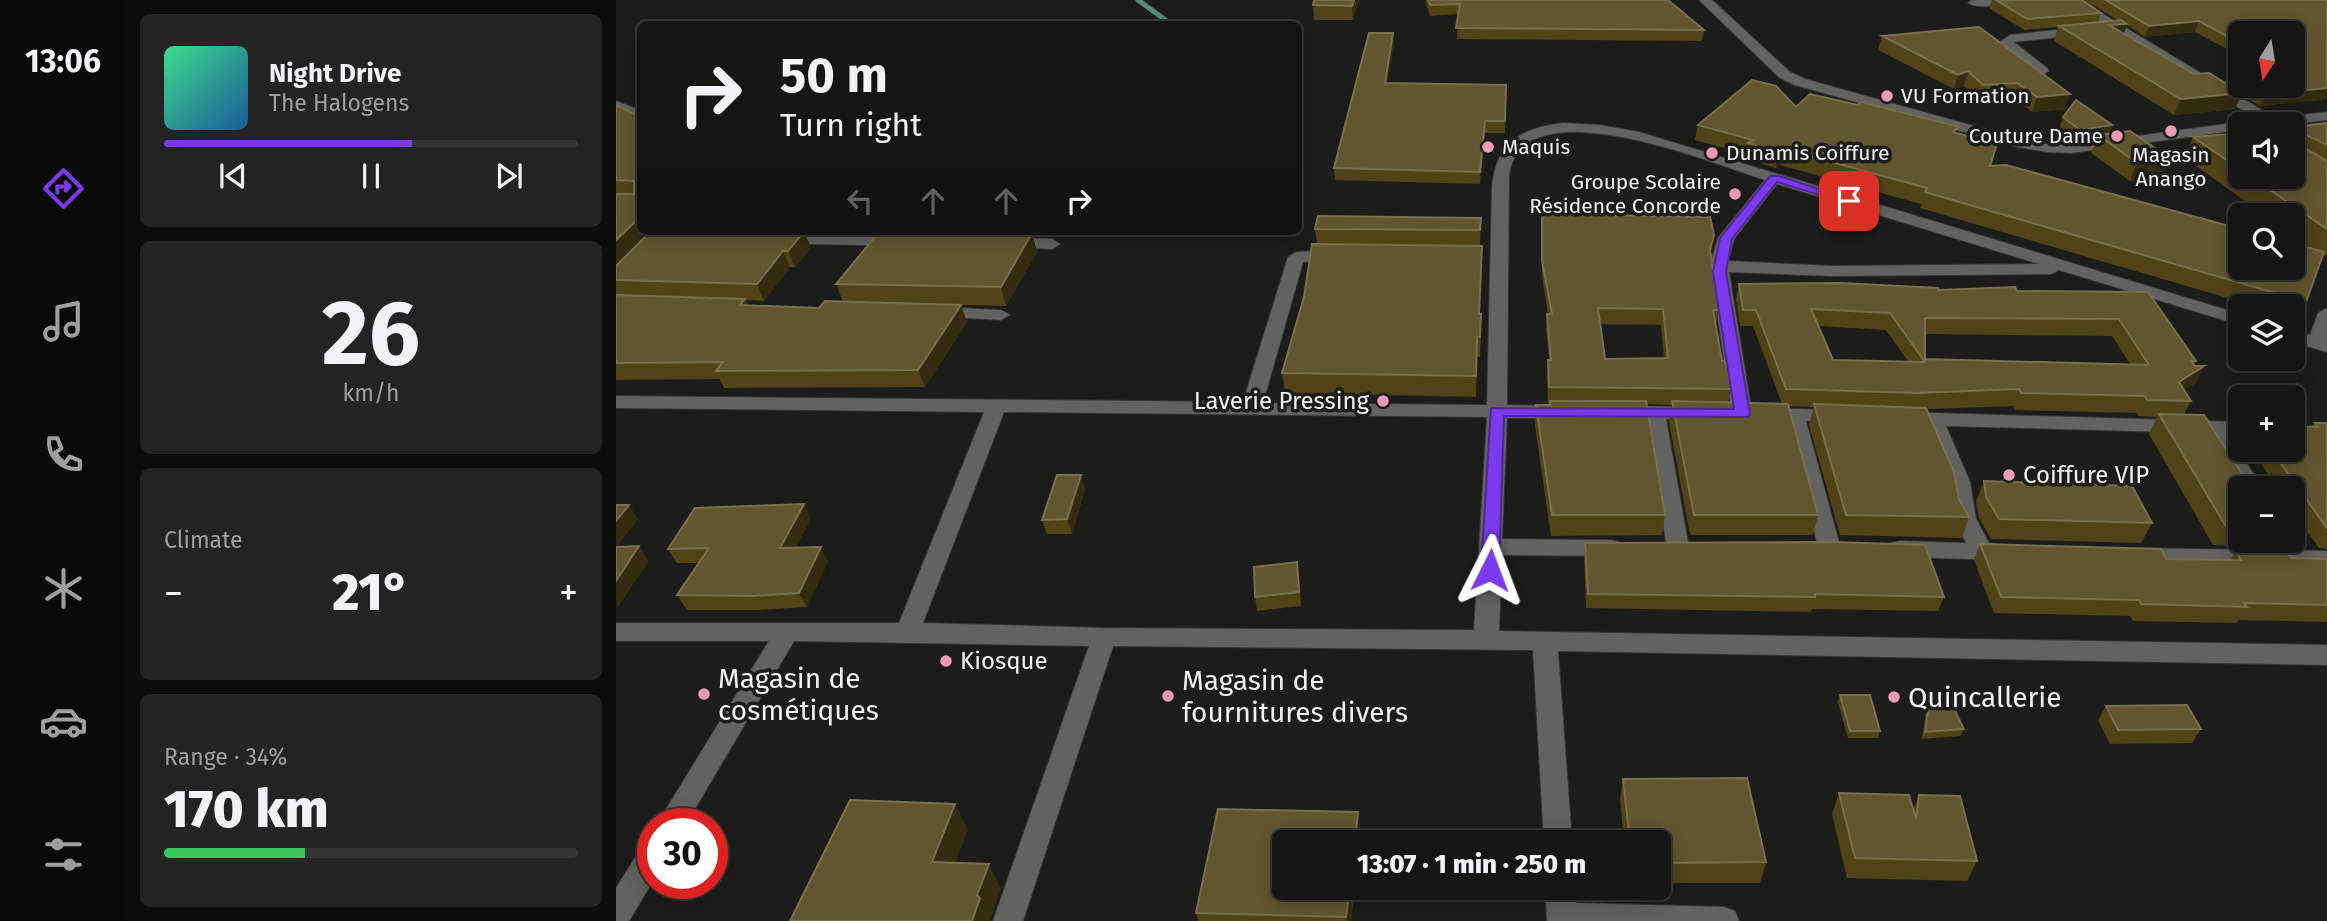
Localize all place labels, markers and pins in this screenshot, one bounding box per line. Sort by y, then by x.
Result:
place label: VU Formation [1901,83,2030,109]
marker: VU Formation [1879,88,1895,104]
place label: Couture Dame [1969,123,2103,149]
marker: Magasin Anango [2163,123,2179,139]
marker: Couture Dame [2109,128,2125,144]
place label: Maquis [1502,134,1570,160]
marker: Maquis [1480,139,1496,155]
place label: Dunamis Coiffure [1726,140,1890,166]
place label: Magasin Anango [2132,142,2210,192]
marker: Dunamis Coiffure [1704,145,1720,161]
place label: Groupe Scolaire Résidence Concorde [1529,169,1721,219]
pin [1819,171,1879,231]
marker: Groupe Scolaire Résidence Concorde [1727,186,1743,202]
place label: Laverie Pressing [1194,387,1370,415]
marker: Laverie Pressing [1375,393,1391,409]
place label: Coiffure VIP [2023,461,2149,489]
marker: Coiffure VIP [2001,467,2017,483]
place label: Kiosque [960,647,1048,675]
marker: Kiosque [938,653,954,669]
place label: Magasin de cosmétiques [718,662,879,727]
place label: Magasin de fournitures divers [1182,664,1408,729]
place label: Quincallerie [1908,681,2062,714]
marker: Magasin de cosmétiques [696,686,712,702]
marker: Magasin de fournitures divers [1160,688,1176,704]
marker: Quincallerie [1886,689,1902,705]

